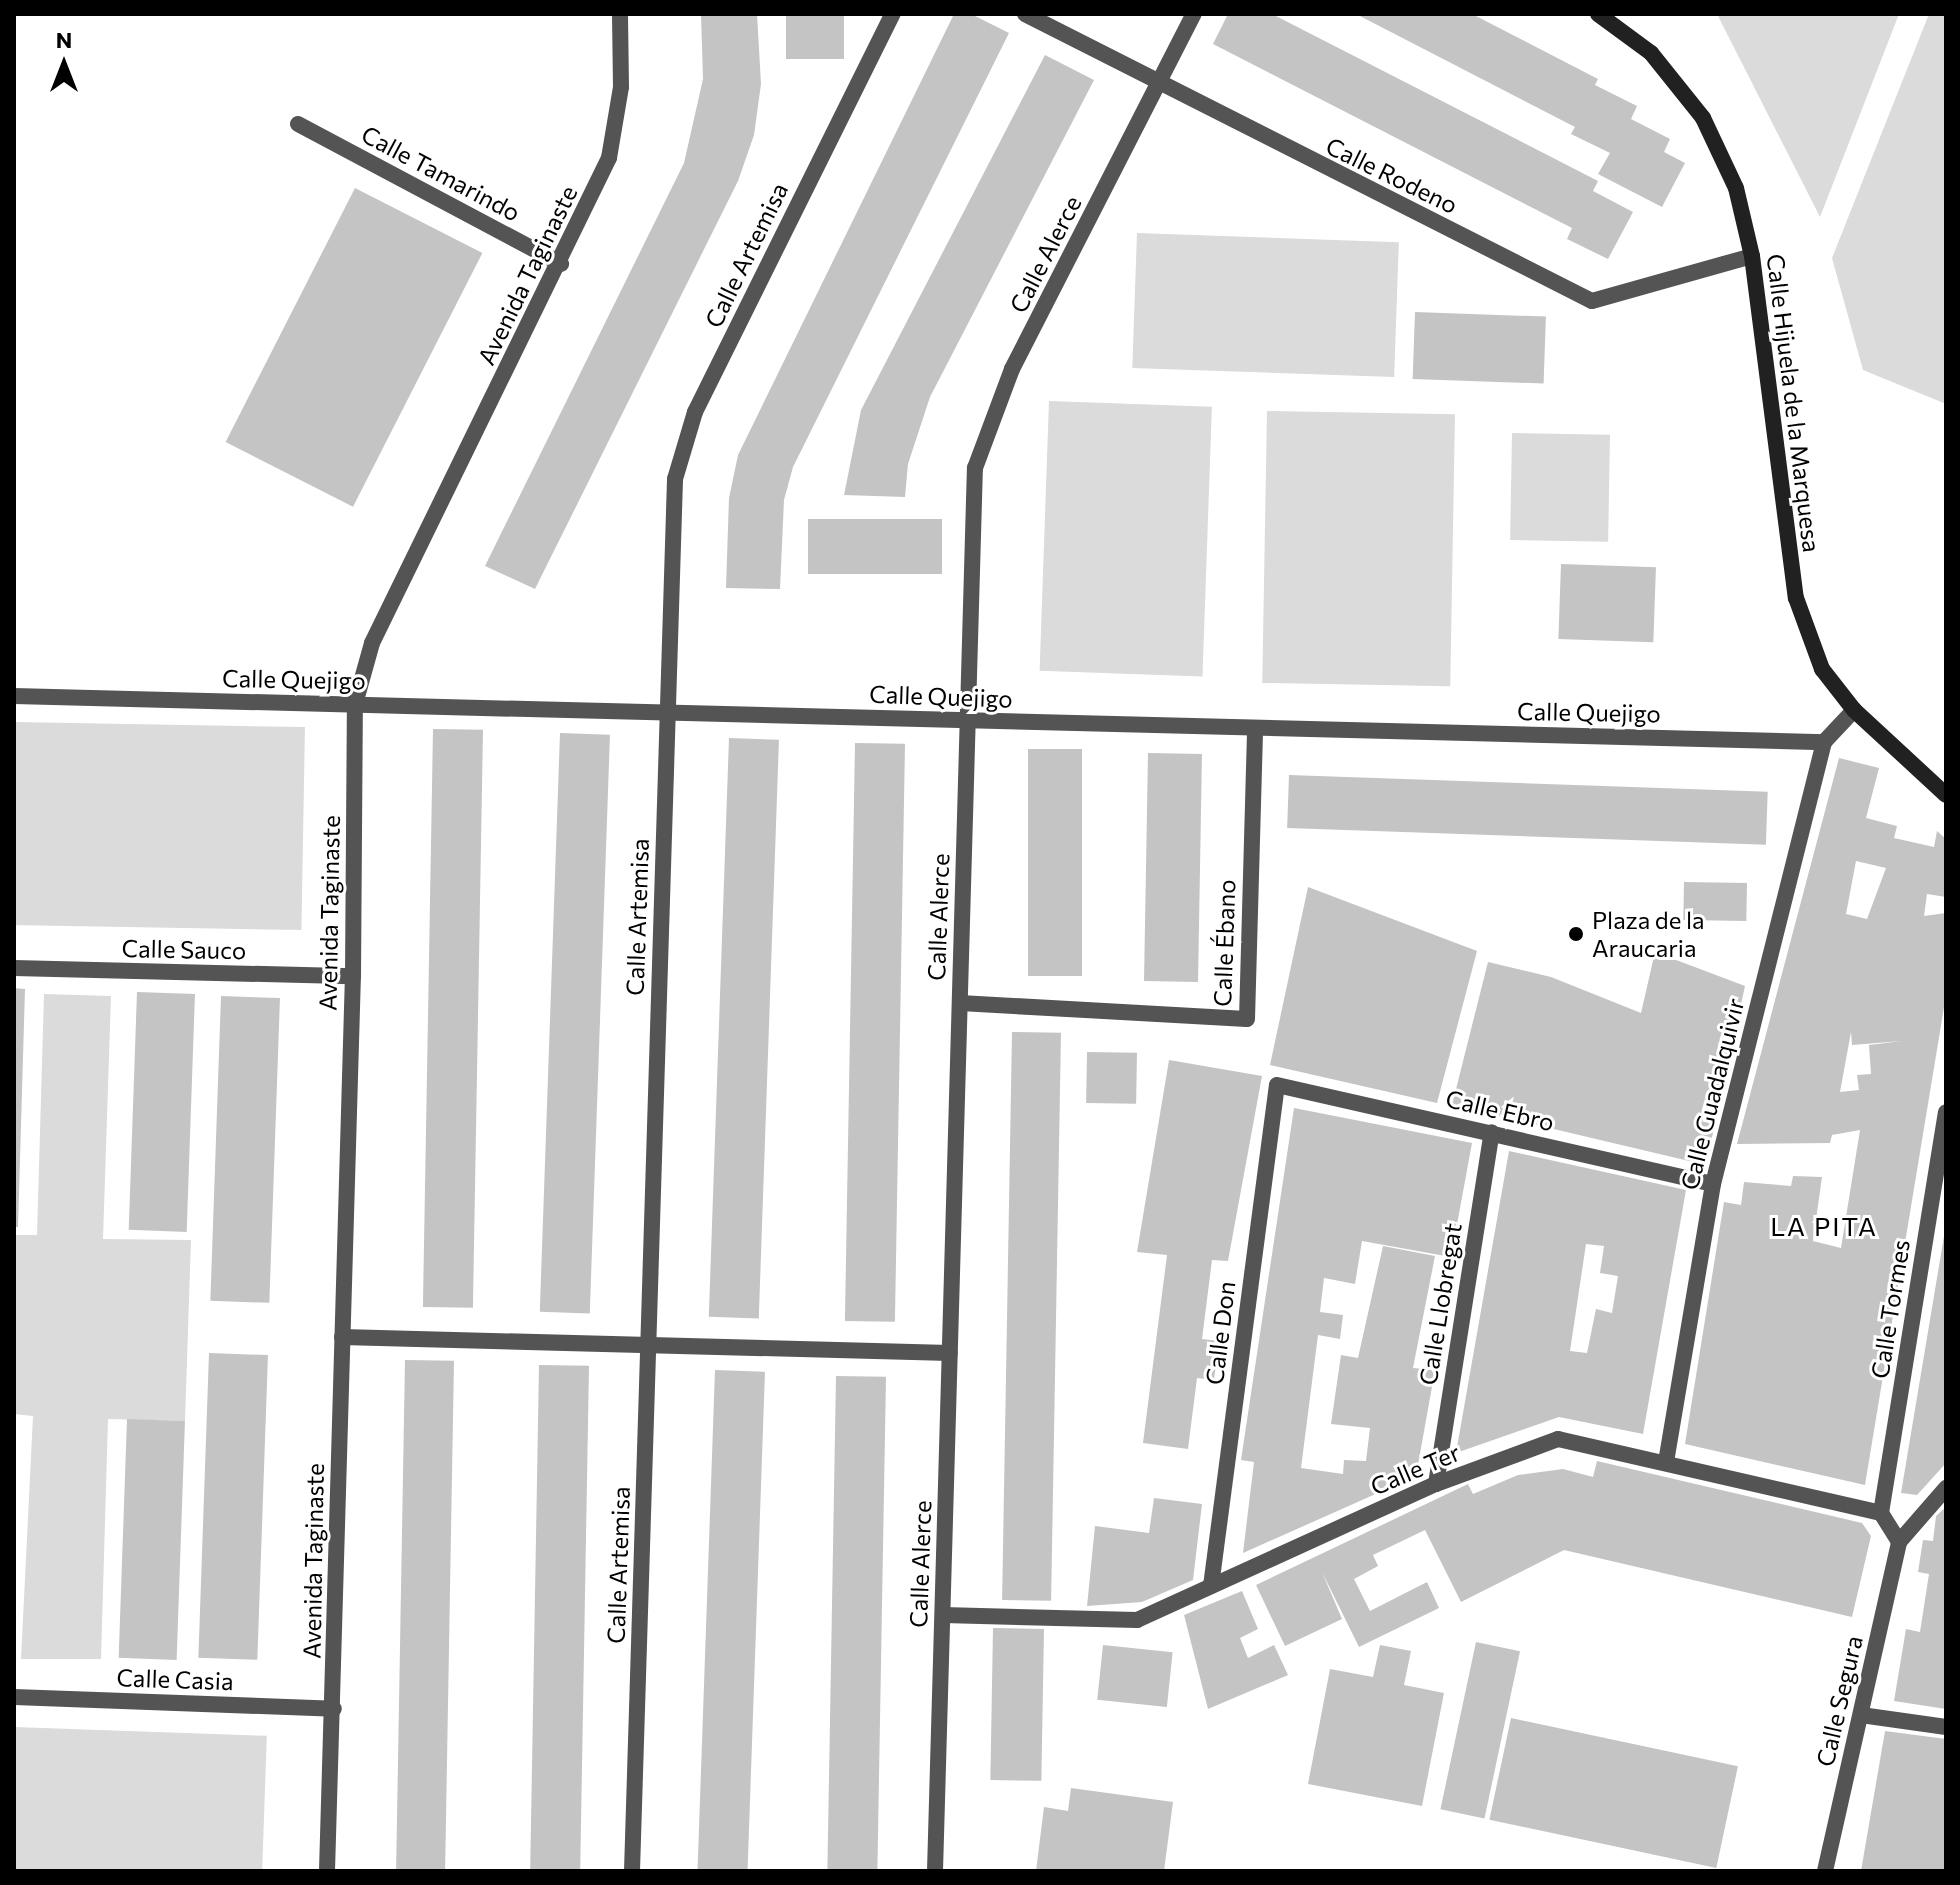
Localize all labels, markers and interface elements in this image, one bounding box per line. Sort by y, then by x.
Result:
north arrow [24,24,104,104]
text: N [56,26,72,53]
street label: Calle Tamarindo [357,119,525,227]
street label: Calle Rodeno [1322,131,1462,219]
street label: Calle Artemisa [699,178,793,332]
street label: Avenida Taginaste [471,181,583,369]
street label: Calle Alerce [1003,191,1087,317]
street label: Calle Hijuela de la Marquesa [1761,252,1827,554]
street label: Calle Quejigo [222,663,366,695]
street label: Calle Quejigo [869,679,1013,713]
street label: Calle Quejigo [1517,696,1661,728]
street label: Avenida Taginaste [313,815,345,1011]
street label: Calle Artemisa [620,838,654,996]
street label: Calle Alerce [921,853,955,981]
street label: Calle Ébano [1207,879,1241,1007]
place label: Plaza de la Araucaria [1592,906,1705,962]
marker: Plaza de la Araucaria [1567,925,1585,943]
street label: Calle Sauco [121,934,247,964]
street label: Calle Guadalquivir [1674,995,1750,1193]
street label: Calle Ebro [1443,1084,1557,1136]
district label: LA PITA [1770,1210,1878,1242]
street label: Calle Llobregat [1413,1221,1467,1387]
street label: Calle Tormes [1865,1237,1915,1381]
street label: Calle Don [1199,1280,1241,1386]
street label: Calle Ter [1366,1437,1464,1501]
street label: Avenida Taginaste [297,1463,329,1659]
street label: Calle Artemisa [601,1486,635,1644]
street label: Calle Alerce [903,1500,937,1628]
street label: Calle Segura [1810,1633,1868,1769]
street label: Calle Casia [116,1663,234,1695]

